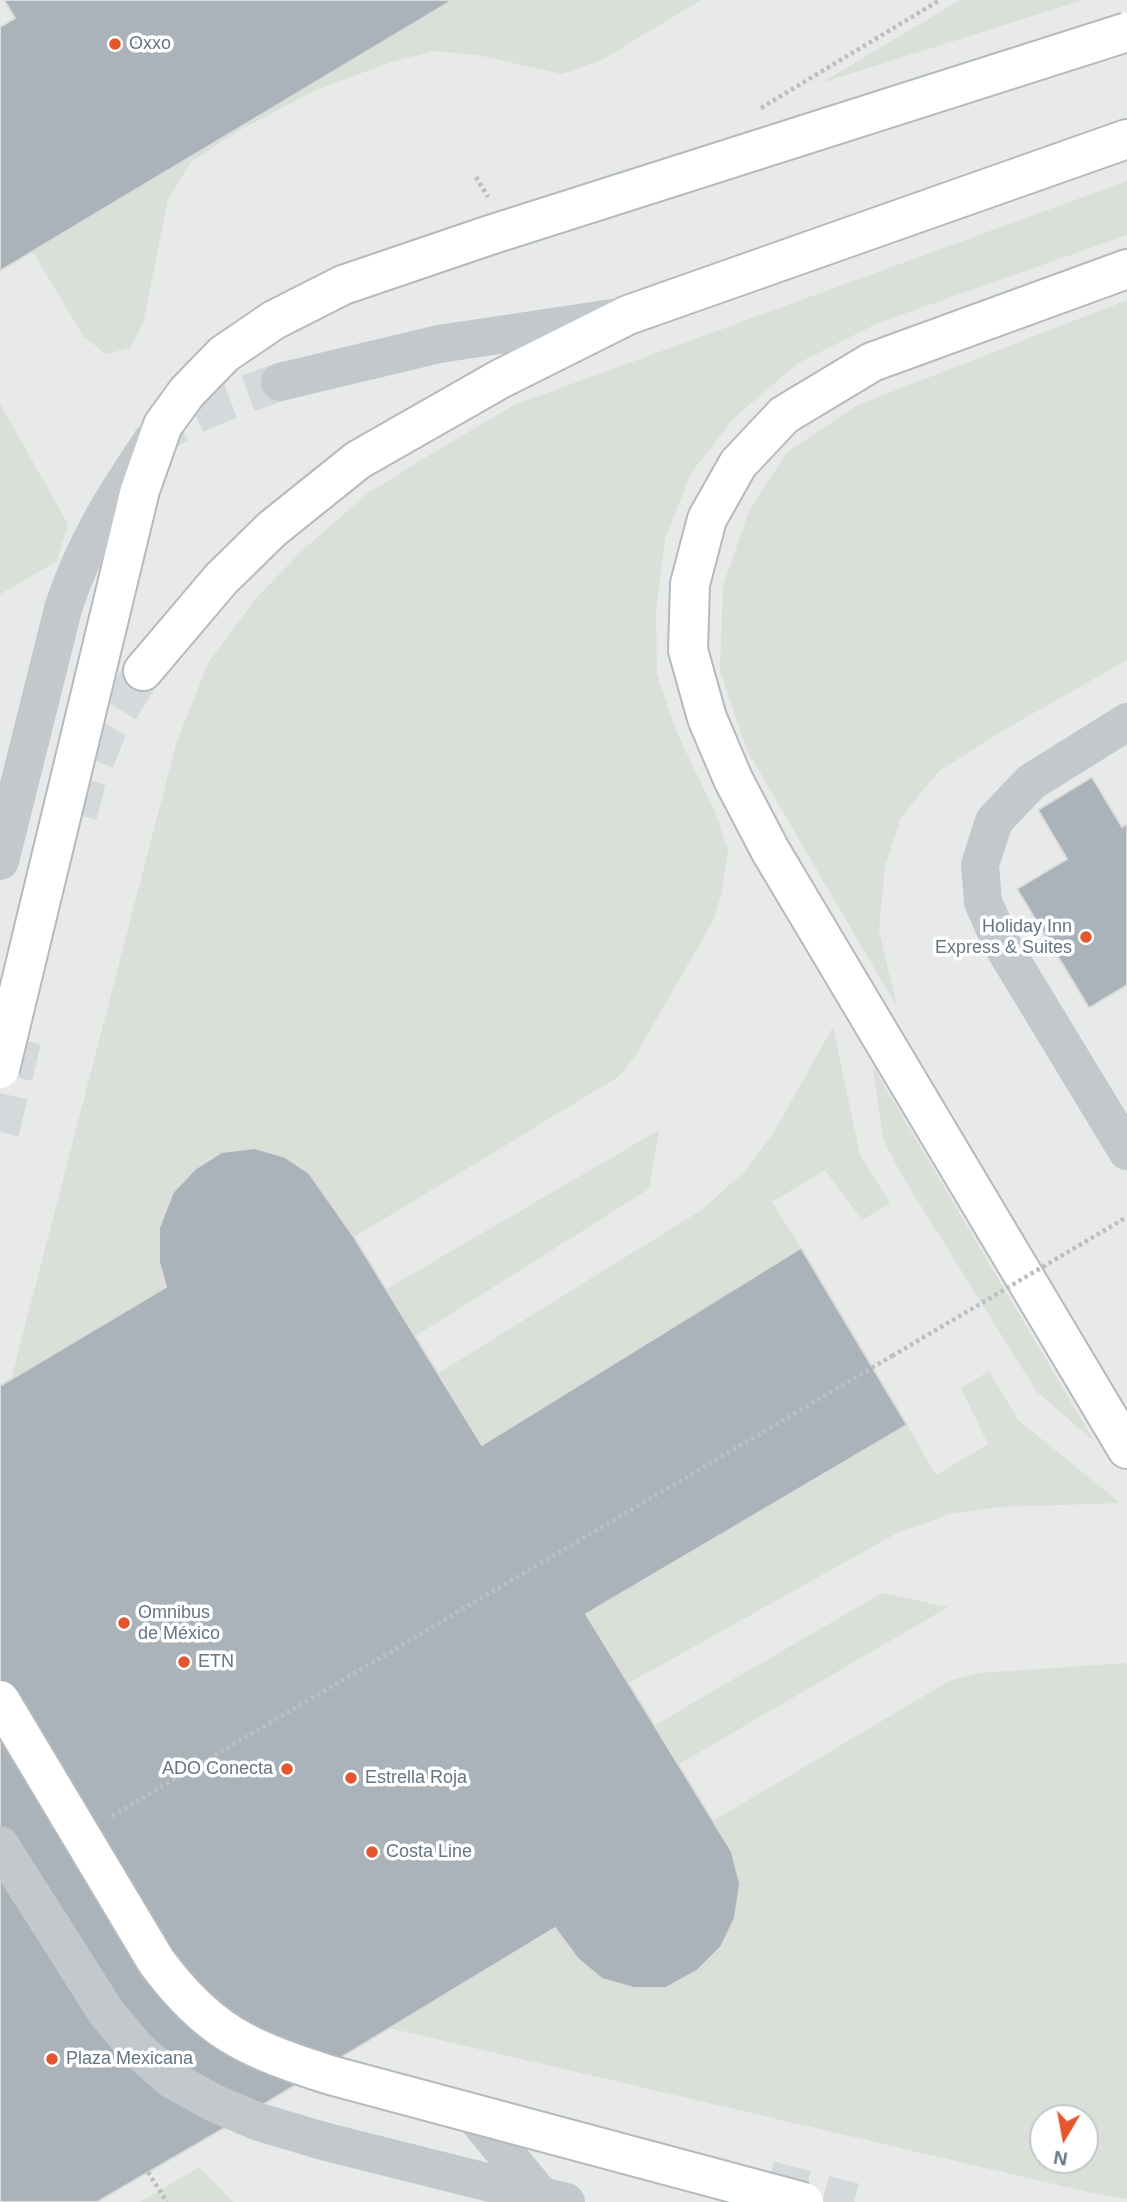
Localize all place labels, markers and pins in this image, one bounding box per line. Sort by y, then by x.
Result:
place label: Oxxo [129,33,171,55]
marker: Oxxo [107,36,123,52]
place label: Holiday Inn Express & Suites [935,916,1072,958]
marker: Holiday Inn Express & Suites [1078,929,1094,945]
place label: Omnibus de México [138,1602,220,1644]
marker: Omnibus de México [116,1615,132,1631]
place label: ETN [198,1651,234,1673]
marker: ETN [176,1654,192,1670]
place label: ADO Conecta [162,1758,273,1780]
marker: ADO Conecta [279,1761,295,1777]
place label: Estrella Roja [365,1767,467,1789]
marker: Estrella Roja [343,1770,359,1786]
place label: Costa Line [386,1841,472,1863]
marker: Costa Line [364,1844,380,1860]
place label: Plaza Mexicana [66,2048,193,2070]
marker: Plaza Mexicana [44,2051,60,2067]

